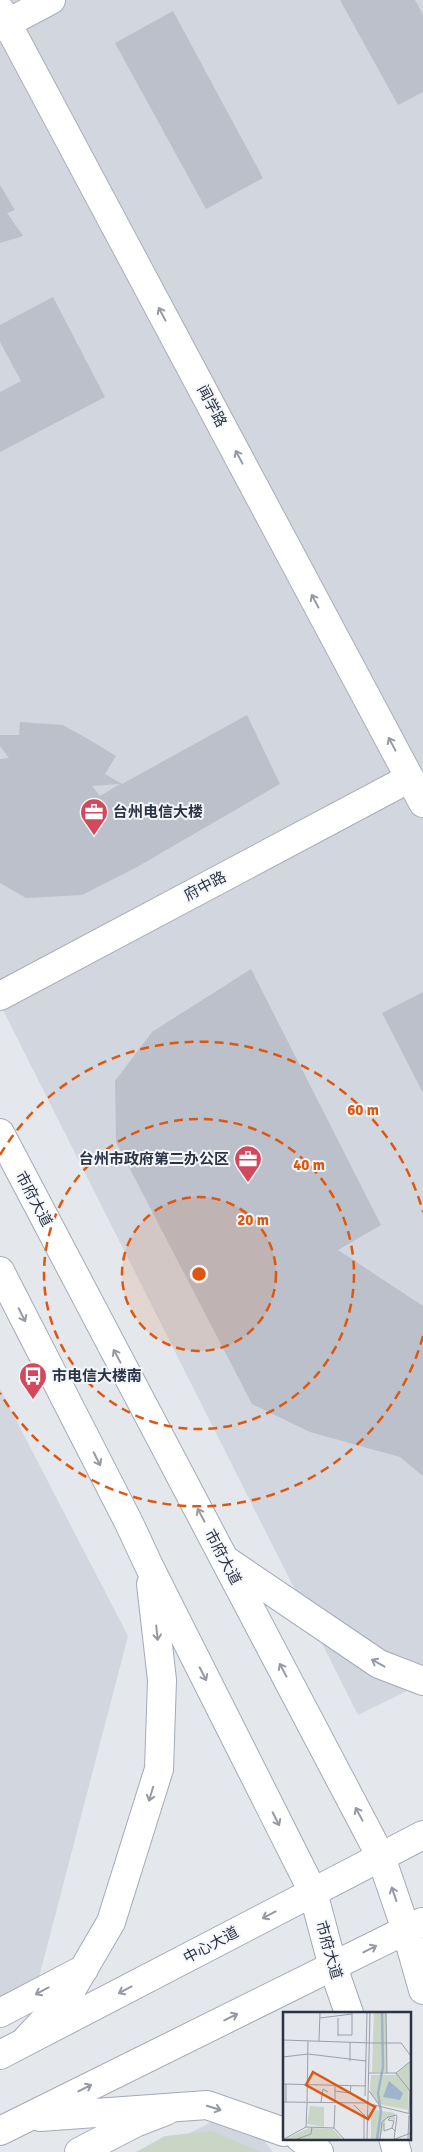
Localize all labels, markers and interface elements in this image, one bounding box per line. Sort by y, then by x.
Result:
one-way arrow [157,307,166,322]
street label: 闻学路 [193,382,231,430]
one-way arrow [234,450,244,465]
one-way arrow [310,593,320,608]
one-way arrow [387,737,396,752]
office icon: 台州电信大楼 [79,797,109,836]
place label: 台州电信大楼 [113,803,203,821]
street label: 府中路 [181,867,229,905]
text: 60 m [347,1101,379,1119]
office icon: 台州市政府第二办公区 [233,1144,263,1183]
place label: 台州市政府第二办公区 [79,1150,229,1168]
text: 40 m [293,1156,325,1174]
street label: 市府大道 [12,1168,56,1230]
text: 20 m [237,1211,269,1229]
centre of rings [190,1265,208,1283]
one-way arrow [17,1307,27,1322]
one-way arrow [112,1349,121,1364]
bus stop icon: 市电信大楼南 [18,1361,48,1400]
place label: 市电信大楼南 [52,1367,142,1385]
one-way arrow [93,1451,102,1466]
one-way arrow [196,1508,206,1523]
street label: 市府大道 [201,1526,245,1588]
one-way arrow [152,1625,162,1641]
one-way arrow [372,1657,386,1667]
one-way arrow [278,1663,288,1678]
one-way arrow [198,1666,208,1681]
one-way arrow [146,1786,156,1802]
one-way arrow [354,1807,363,1822]
one-way arrow [272,1811,281,1826]
one-way arrow [389,1887,398,1902]
one-way arrow [263,1910,277,1920]
street label: 市府大道 [312,1919,346,1981]
street label: 中心大道 [180,1923,242,1967]
one-way arrow [362,1944,377,1954]
one-way arrow [118,1985,133,1995]
one-way arrow [35,1987,50,1996]
one-way arrow [223,2012,238,2021]
inset map [283,2012,410,2140]
one-way arrow [78,2083,93,2093]
one-way arrow [205,2103,221,2113]

